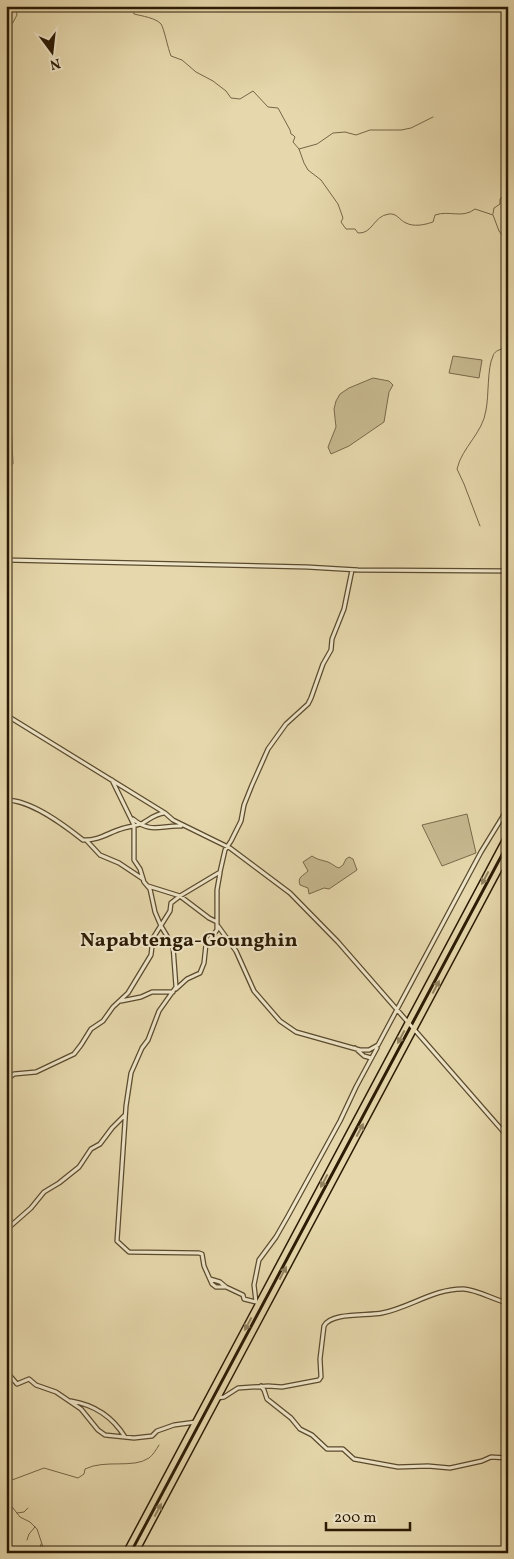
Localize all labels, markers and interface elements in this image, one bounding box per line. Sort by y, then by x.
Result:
north arrow [28,28,78,78]
text: N [48,53,62,74]
one-way arrow [481,871,489,886]
district label: Napabtenga-Gounghin [80,927,298,955]
one-way arrow [432,979,440,994]
one-way arrow [397,1030,405,1045]
one-way arrow [356,1123,364,1137]
one-way arrow [320,1173,328,1188]
one-way arrow [279,1266,287,1281]
one-way arrow [244,1317,252,1331]
scale bar [326,1499,410,1531]
one-way arrow [154,1502,162,1517]
text: 200 m [334,1508,377,1529]

